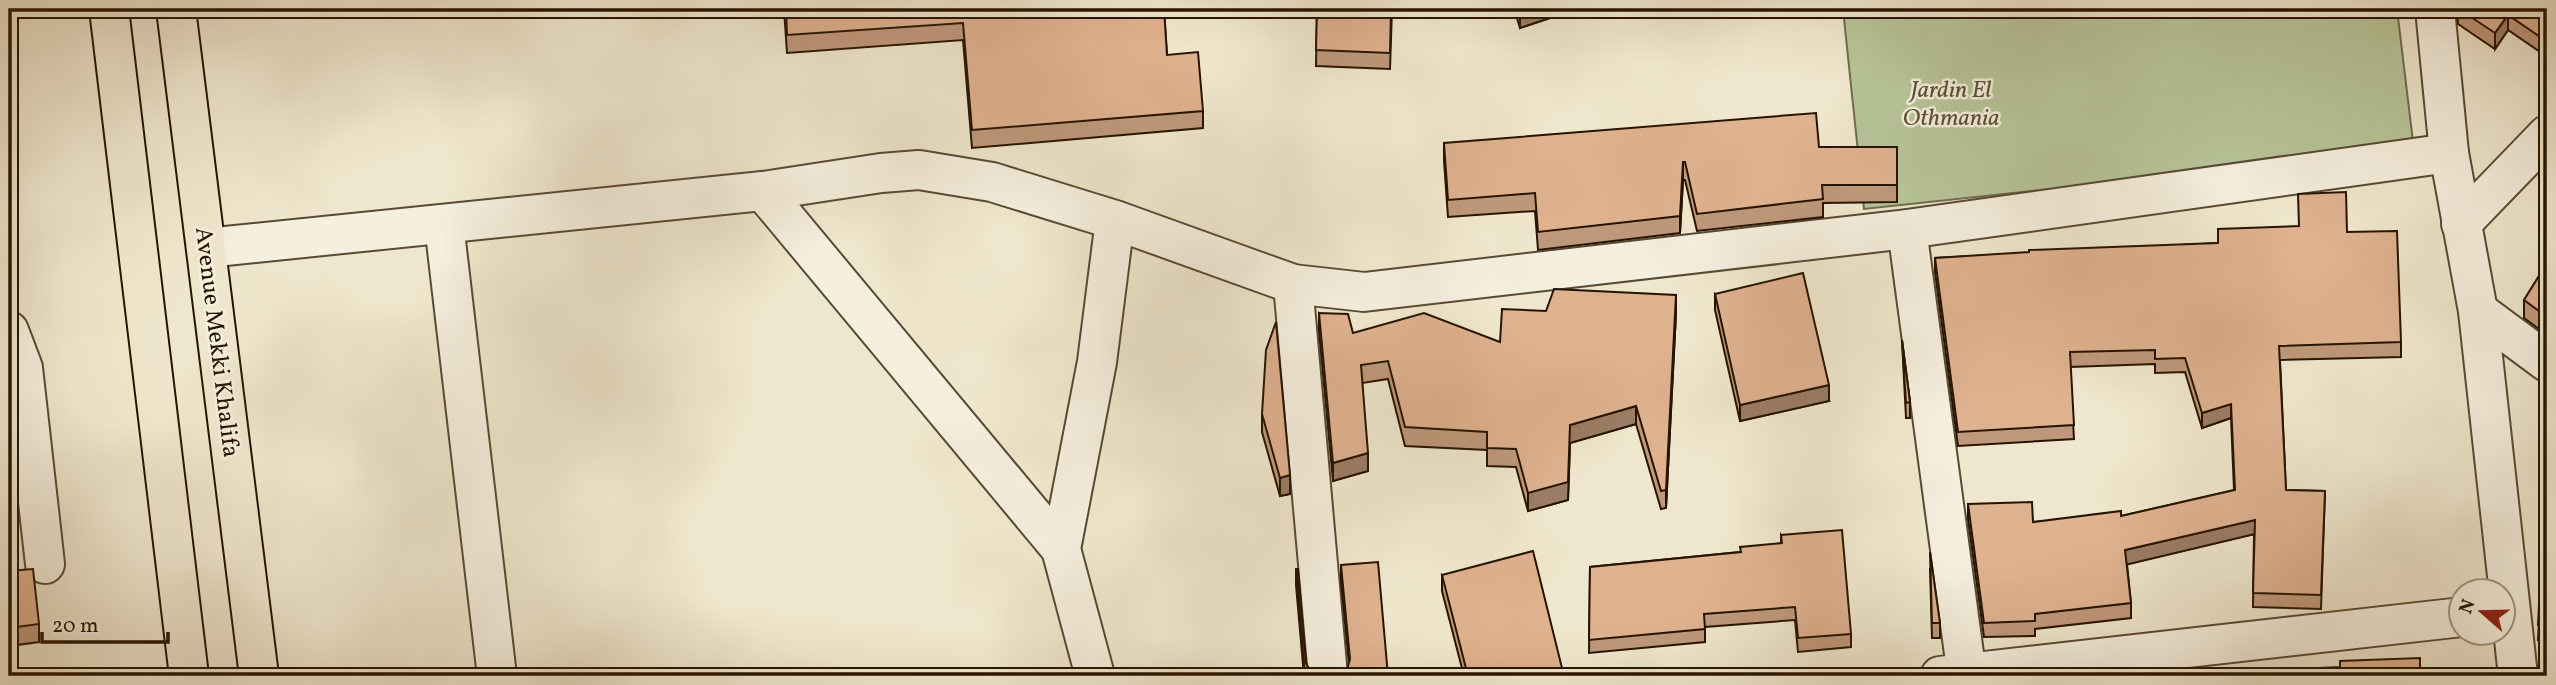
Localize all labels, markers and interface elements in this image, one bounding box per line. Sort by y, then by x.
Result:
park label: Jardin El Othmania [1903,74,1999,136]
street label: Avenue Mekki Khalifa [185,225,247,459]
north arrow [2448,576,2518,646]
text: N [2453,596,2483,618]
scale bar [42,601,168,645]
text: 20 m [52,612,98,641]

